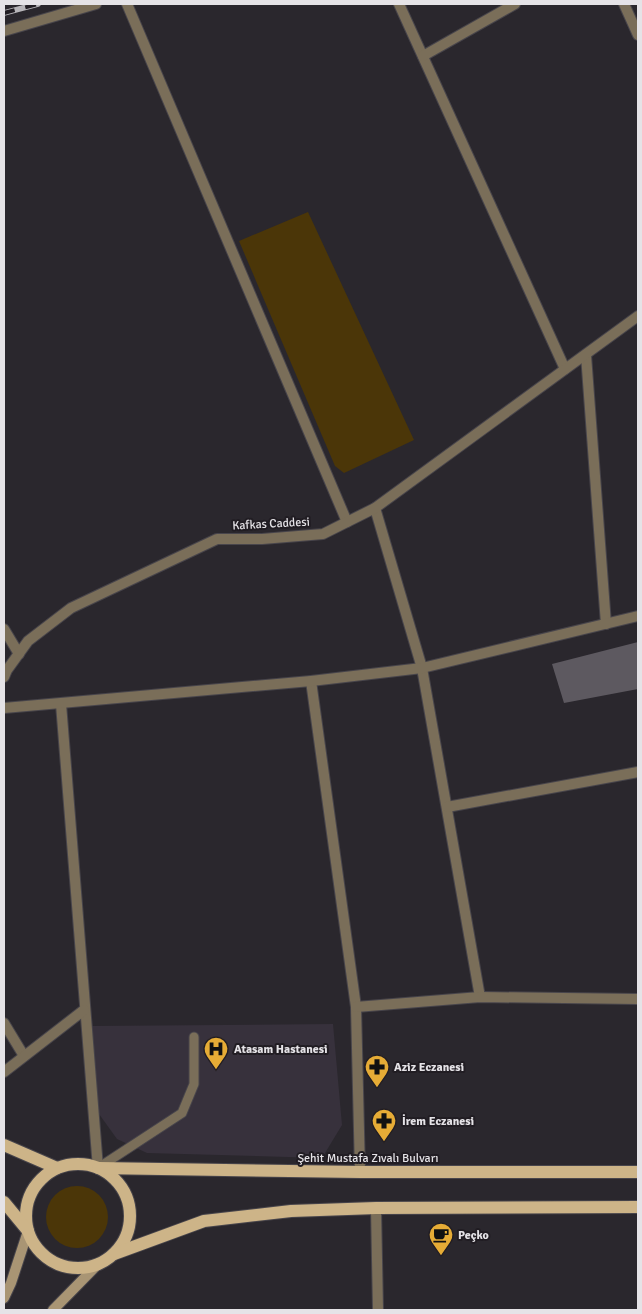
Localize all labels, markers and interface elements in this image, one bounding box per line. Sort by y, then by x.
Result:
street label: Kafkas Caddesi [232,514,310,534]
hospital icon: Atasam Hastanesi [203,1036,229,1070]
place label: Atasam Hastanesi [234,1042,328,1057]
pharmacy icon: Aziz Eczanesi [364,1054,390,1088]
place label: Aziz Eczanesi [394,1060,464,1075]
pharmacy icon: İrem Eczanesi [371,1108,397,1142]
place label: İrem Eczanesi [402,1114,474,1129]
street label: Şehit Mustafa Zıvalı Bulvarı [297,1151,439,1166]
cafe icon: Peçko [428,1222,454,1256]
place label: Peçko [458,1228,489,1243]

